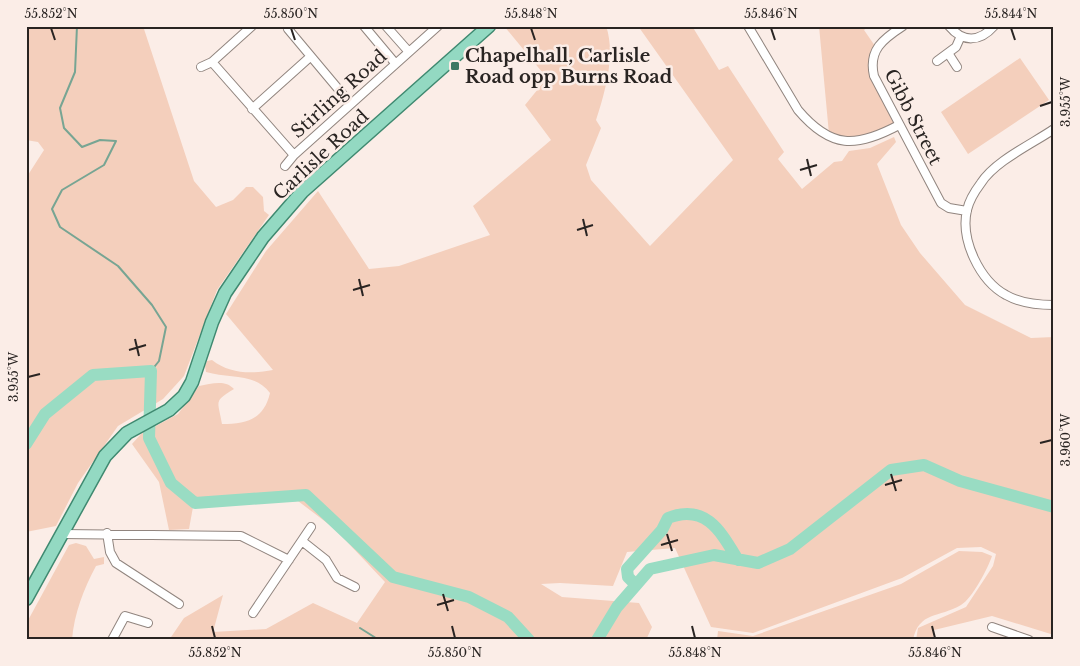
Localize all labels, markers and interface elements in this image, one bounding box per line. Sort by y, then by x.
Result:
text: 55.852°N [24,6,78,21]
text: 55.850°N [264,6,318,21]
text: 55.848°N [504,6,558,21]
text: 55.846°N [744,6,798,21]
text: 55.844°N [985,6,1038,21]
street label: Stirling Road [287,45,391,143]
place label: Chapelhall, Carlisle Road opp Burns Road [465,45,673,88]
marker: Chapelhall, Carlisle Road opp Burns Road [449,60,461,72]
street label: Gibb Street [879,65,947,169]
text: 3.955°W [1058,76,1073,127]
street label: Carlisle Road [269,105,373,205]
text: 3.955°W [6,351,21,402]
text: 3.960°W [1058,413,1073,466]
text: 55.852°N [188,645,242,660]
text: 55.850°N [428,645,482,660]
text: 55.848°N [668,645,722,660]
text: 55.846°N [908,645,962,660]

